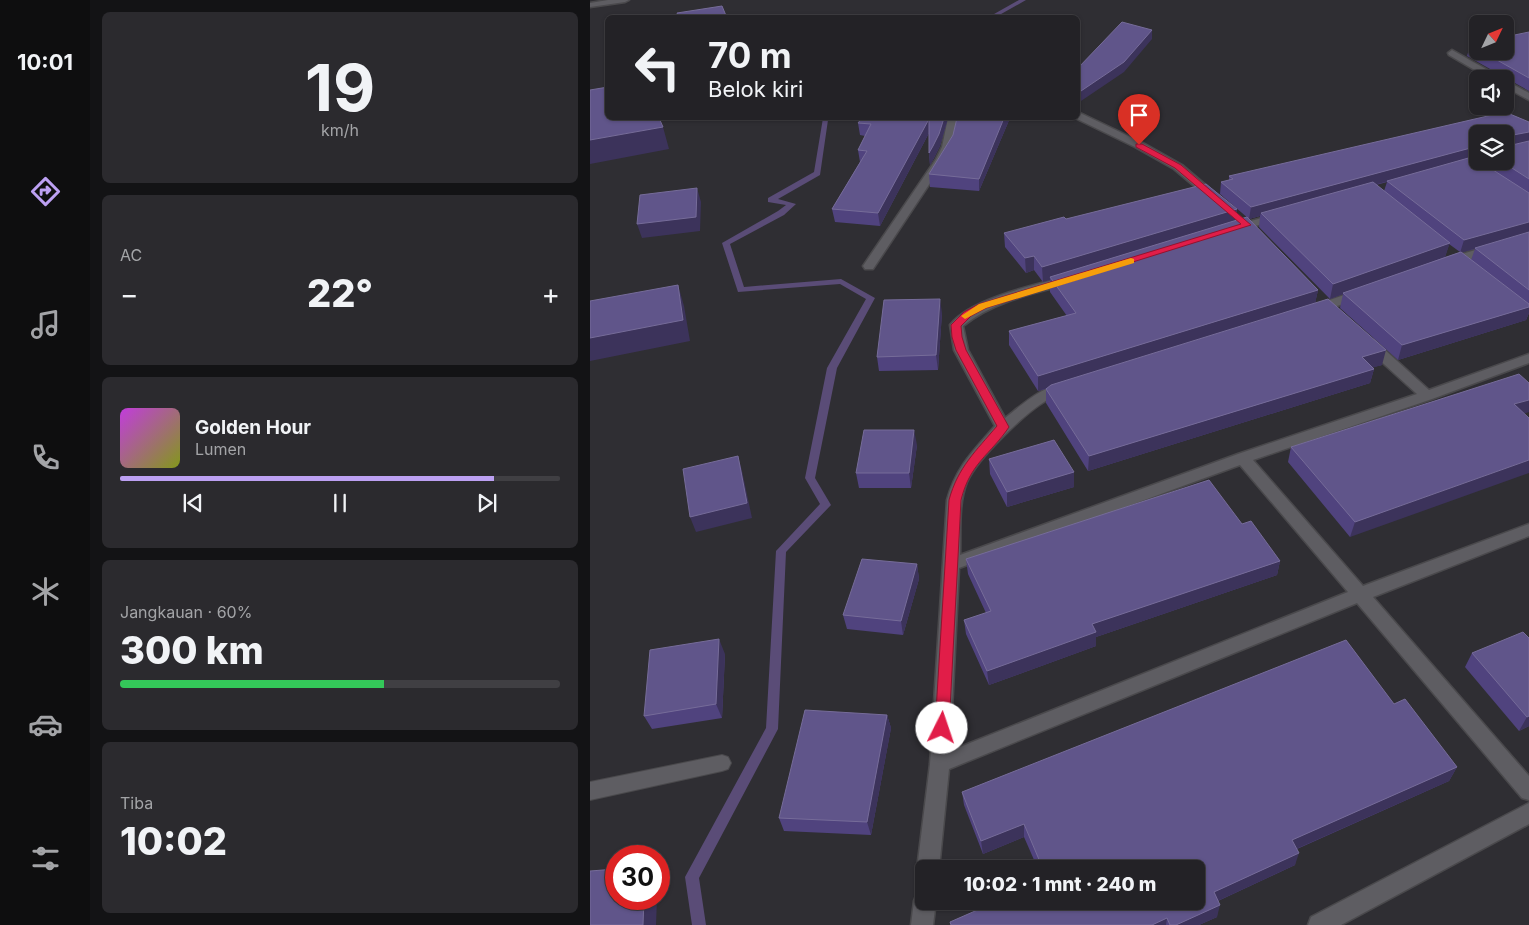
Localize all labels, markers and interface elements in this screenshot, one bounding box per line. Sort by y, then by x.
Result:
north arrow [1469,15,1514,60]
map controls [1469,15,1514,170]
text: 70 m [708,34,792,76]
icon: left [625,35,690,100]
text: 19 [305,48,375,127]
text: 10:01 [17,49,73,75]
button: sound [1469,70,1514,115]
text: Belok kiri [708,76,803,102]
pin [1118,94,1160,145]
icon: arrive [1125,101,1153,129]
text: km/h [321,120,359,140]
button: layers [1469,125,1514,170]
icon: directions [28,174,63,209]
text: AC [120,245,142,265]
text: 22° [307,270,373,316]
text: − [120,277,139,311]
text: + [541,277,560,311]
icon: music [28,307,63,342]
text: Golden Hour [195,416,311,439]
text: Lumen [195,439,246,459]
icon: phone [28,440,63,475]
icon: previous [179,489,207,517]
icon: pause [326,489,354,517]
icon: next [473,489,501,517]
icon: climate [28,574,63,609]
text: Jangkauan · 60% [120,602,252,622]
text: 300 km [120,627,264,673]
position arrow [915,701,967,753]
icon: car [28,707,63,742]
text: Tiba [120,793,153,813]
text: 10:02 [120,818,227,864]
icon: filters [28,841,63,876]
speed limit sign: 30 [605,845,670,910]
text: 10:02 · 1 mnt · 240 m [964,873,1156,896]

